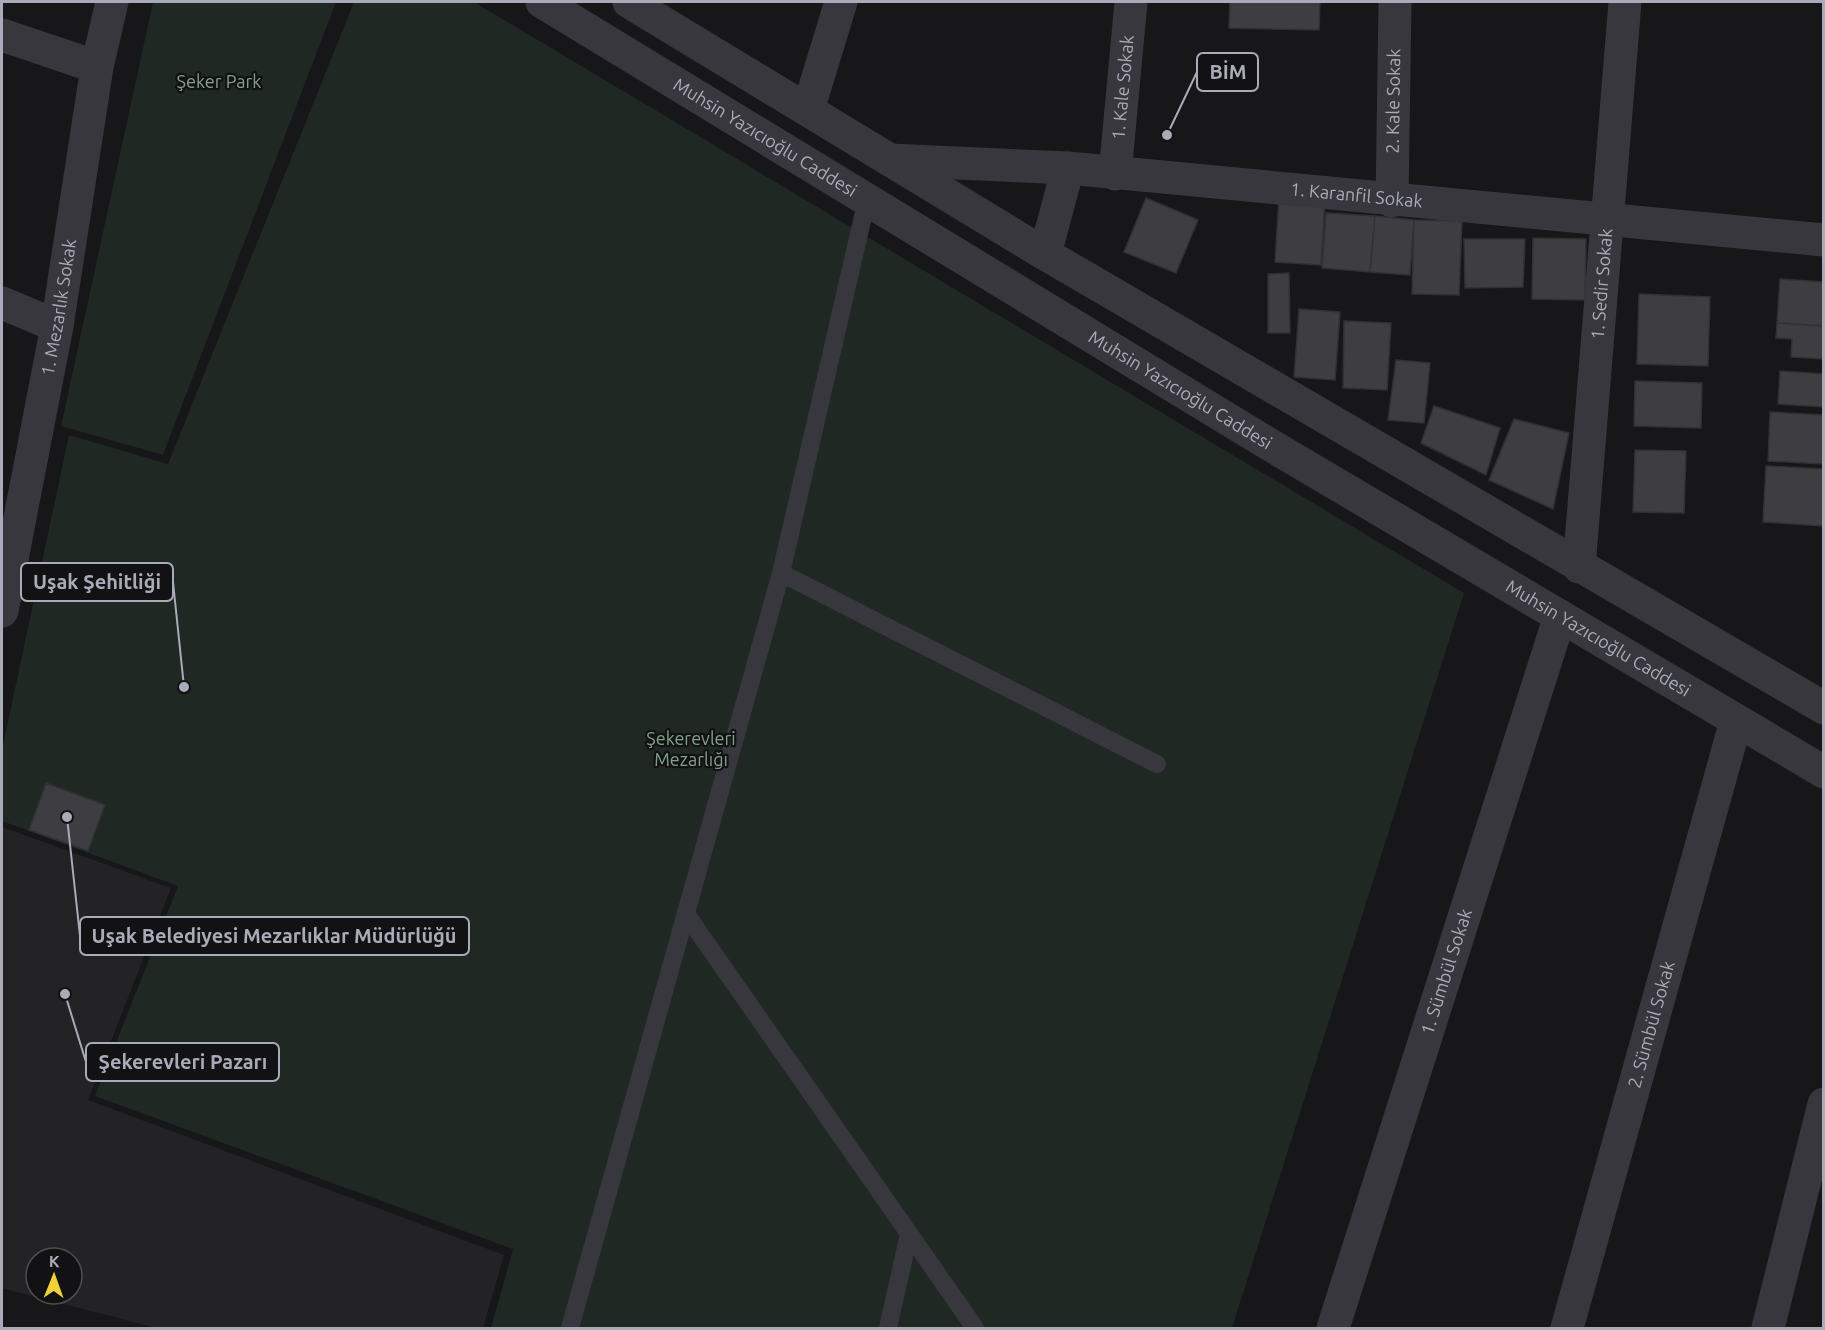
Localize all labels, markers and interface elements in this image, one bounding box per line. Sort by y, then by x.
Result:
street label: 1. Kale Sokak [1107,34,1137,141]
street label: 2. Kale Sokak [1382,48,1403,154]
callout: BİM [1197,53,1258,91]
text: BİM [1209,60,1247,83]
park label: Şeker Park [177,71,261,91]
street label: Muhsin Yazıcıoğlu Caddesi [670,73,861,200]
street label: 1. Karanfil Sokak [1290,178,1424,211]
street label: 1. Sedir Sokak [1587,228,1616,340]
street label: 1. Mezarlık Sokak [37,237,79,377]
street label: Muhsin Yazıcıoğlu Caddesi [1085,326,1276,453]
callout: Uşak Şehitliği [21,563,173,601]
text: Uşak Şehitliği [33,570,161,593]
street label: Muhsin Yazıcıoğlu Caddesi [1503,575,1694,700]
park label: Şekerevleri Mezarlığı [646,728,736,769]
street label: 1. Sümbül Sokak [1416,906,1475,1037]
callout: Uşak Belediyesi Mezarlıklar Müdürlüğü [80,917,469,955]
text: Uşak Belediyesi Mezarlıklar Müdürlüğü [91,924,457,947]
street label: 2. Sümbül Sokak [1623,958,1678,1090]
callout: Şekerevleri Pazarı [86,1043,279,1081]
text: Şekerevleri Pazarı [99,1050,267,1073]
north arrow [24,1246,84,1306]
text: K [49,1252,60,1270]

